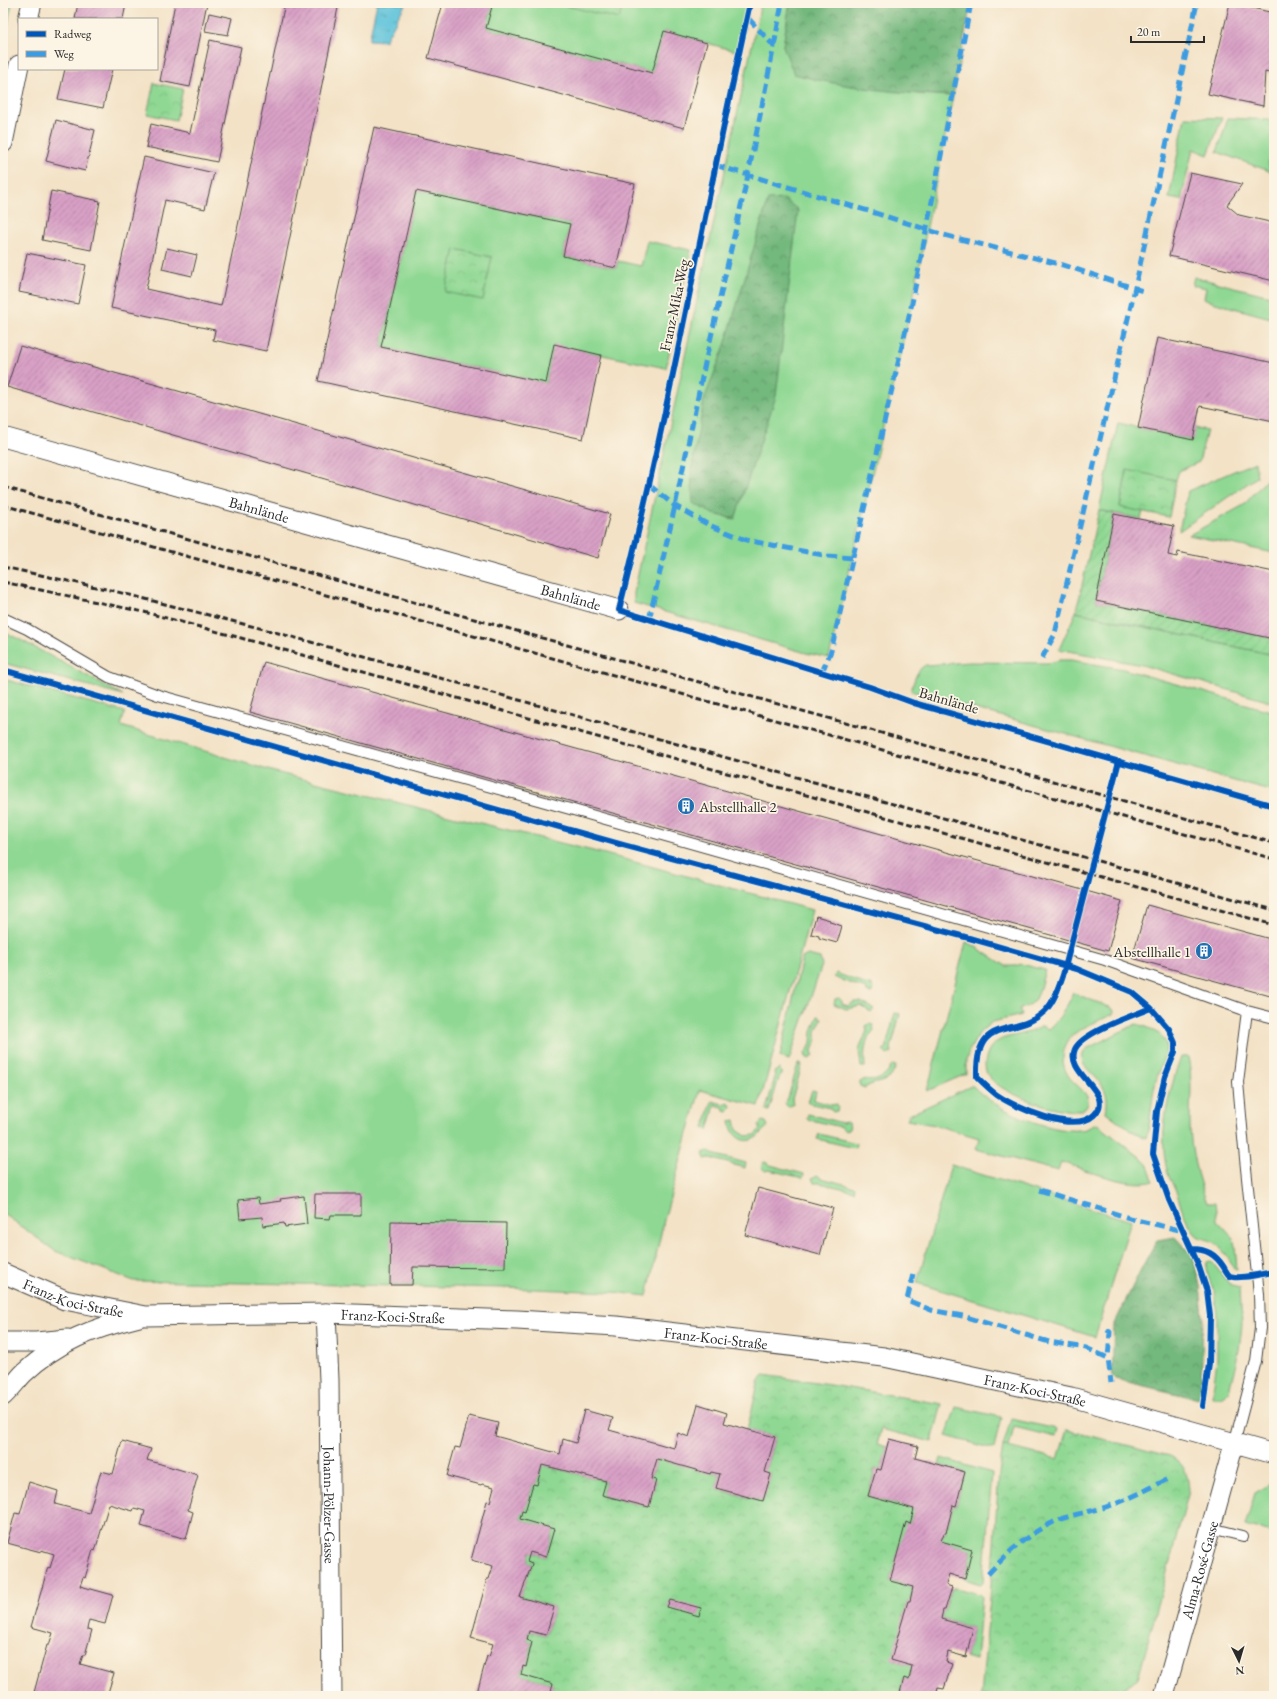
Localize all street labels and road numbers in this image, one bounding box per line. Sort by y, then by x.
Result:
street label: Franz-Mika-Weg [655,256,693,353]
street label: Bahnlände [227,491,291,526]
street label: Bahnlände [539,579,603,614]
street label: Bahnlände [917,682,981,718]
street label: Franz-Koci-Straße [20,1273,125,1321]
street label: Franz-Koci-Straße [340,1304,445,1327]
street label: Franz-Koci-Straße [663,1322,769,1353]
street label: Franz-Koci-Straße [982,1369,1089,1410]
street label: Johann-Pölzer-Gasse [320,1444,340,1564]
street label: Alma-Rosé-Gasse [1176,1518,1222,1622]

